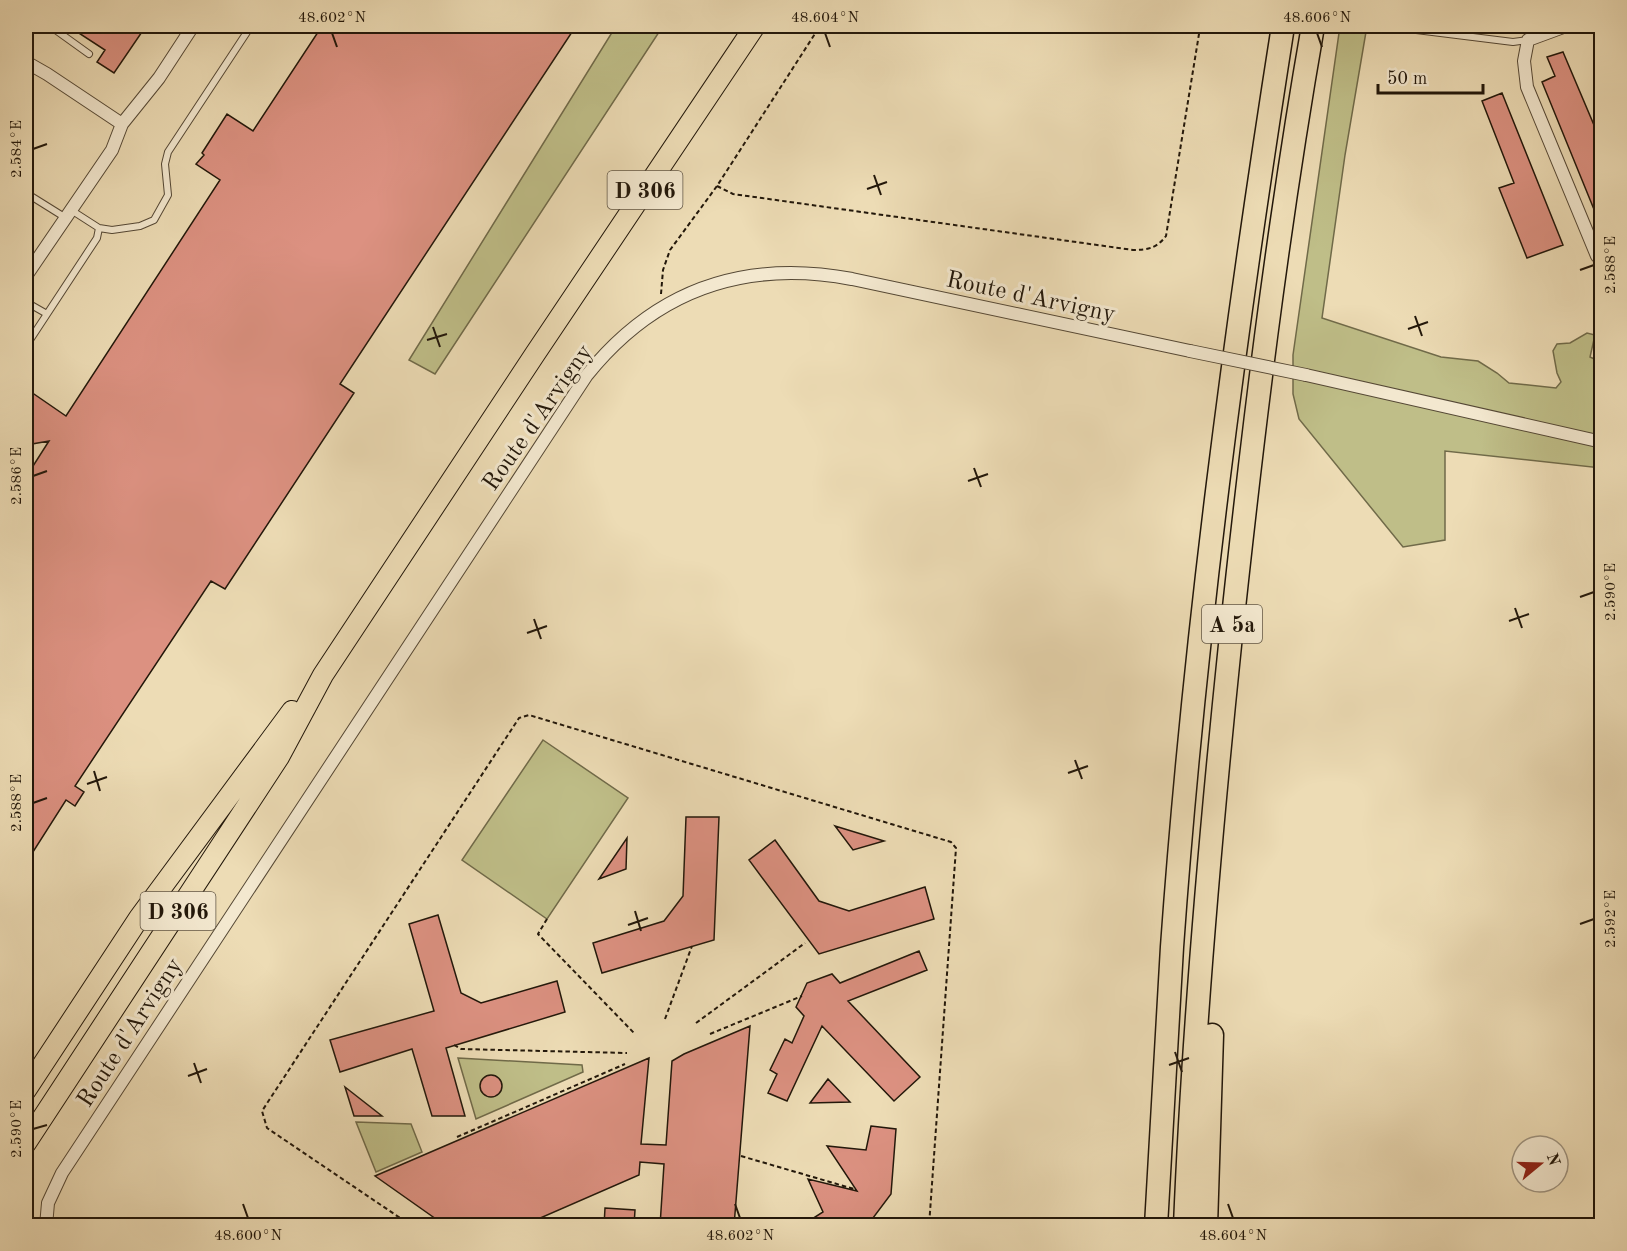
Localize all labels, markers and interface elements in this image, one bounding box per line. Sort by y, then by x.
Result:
text: 48.602°N [298,11,366,26]
text: 48.604°N [791,11,859,26]
text: 48.606°N [1283,11,1351,26]
scale bar [1378,57,1483,95]
text: 50 m [1387,70,1427,88]
text: 2.584°E [10,120,25,178]
road number: D 306 [608,171,682,209]
text: 2.588°E [1604,236,1619,294]
street label: Route d'Arvigny [944,268,1118,328]
street label: Route d'Arvigny [479,340,598,496]
text: 2.586°E [10,447,25,505]
text: 2.590°E [1604,563,1619,621]
road number: A 5a [1202,605,1262,643]
text: 2.588°E [10,774,25,832]
text: 2.592°E [1604,890,1619,948]
road number: D 306 [140,892,216,930]
street label: Route d'Arvigny [74,954,188,1112]
text: 2.590°E [10,1100,25,1158]
north arrow [1510,1134,1570,1194]
text: N [1543,1151,1562,1169]
text: 48.600°N [214,1229,282,1244]
text: 48.602°N [706,1229,774,1244]
text: 48.604°N [1199,1229,1267,1244]

